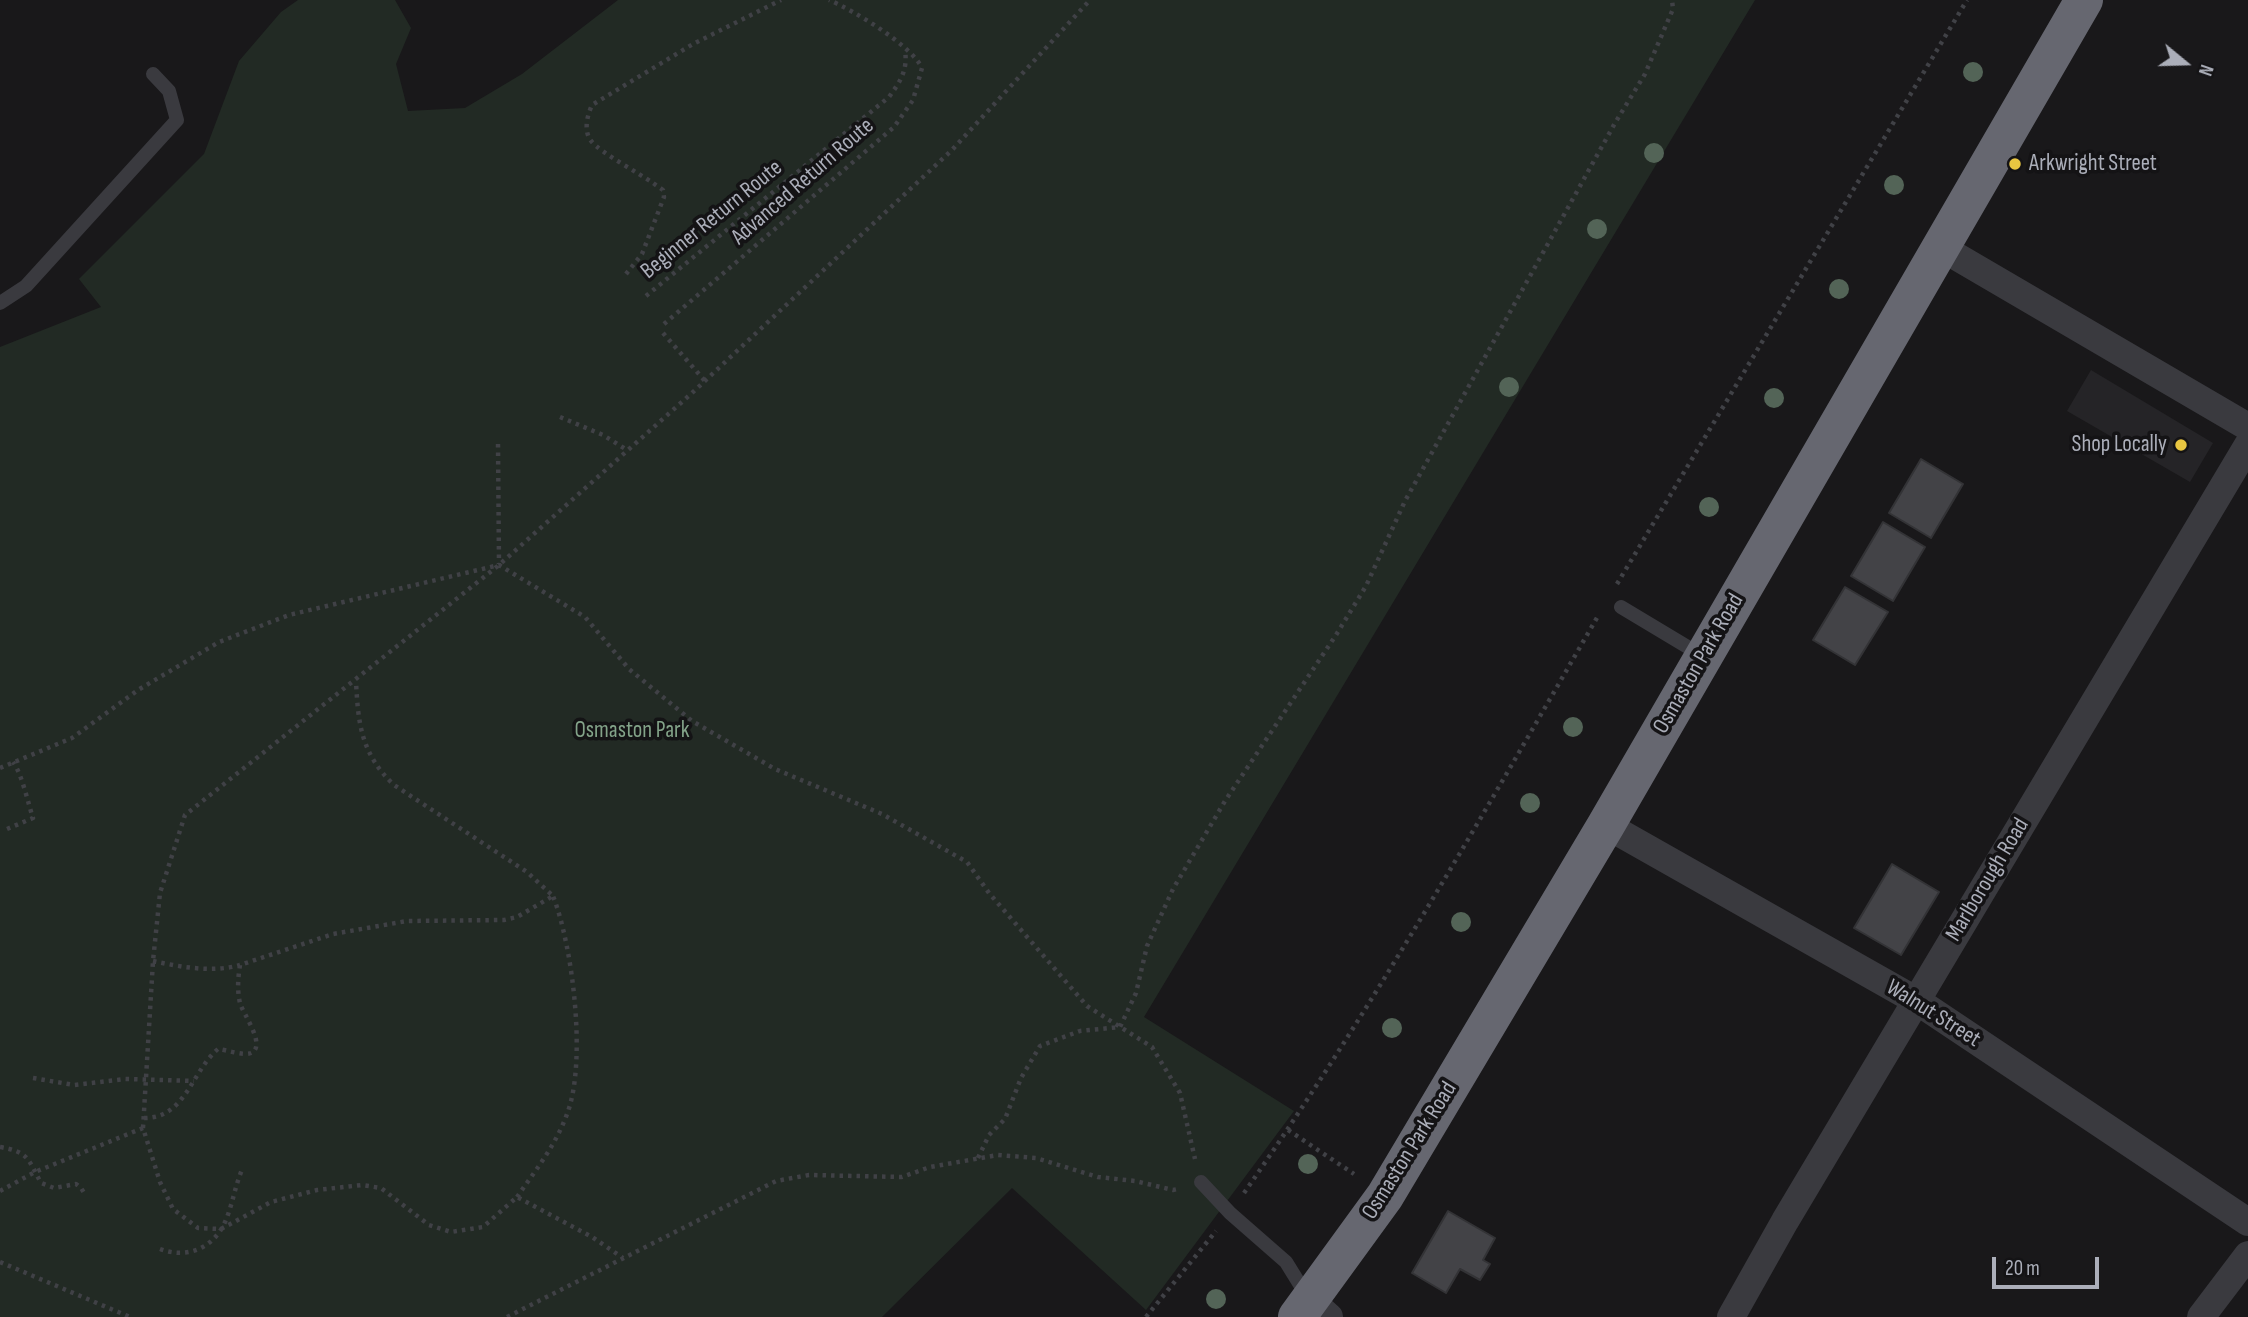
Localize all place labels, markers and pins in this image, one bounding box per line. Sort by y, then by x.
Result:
place label: Arkwright Street [2029,150,2157,178]
marker: Arkwright Street [2007,156,2023,172]
place label: Shop Locally [2072,431,2167,459]
marker: Shop Locally [2173,437,2189,453]

